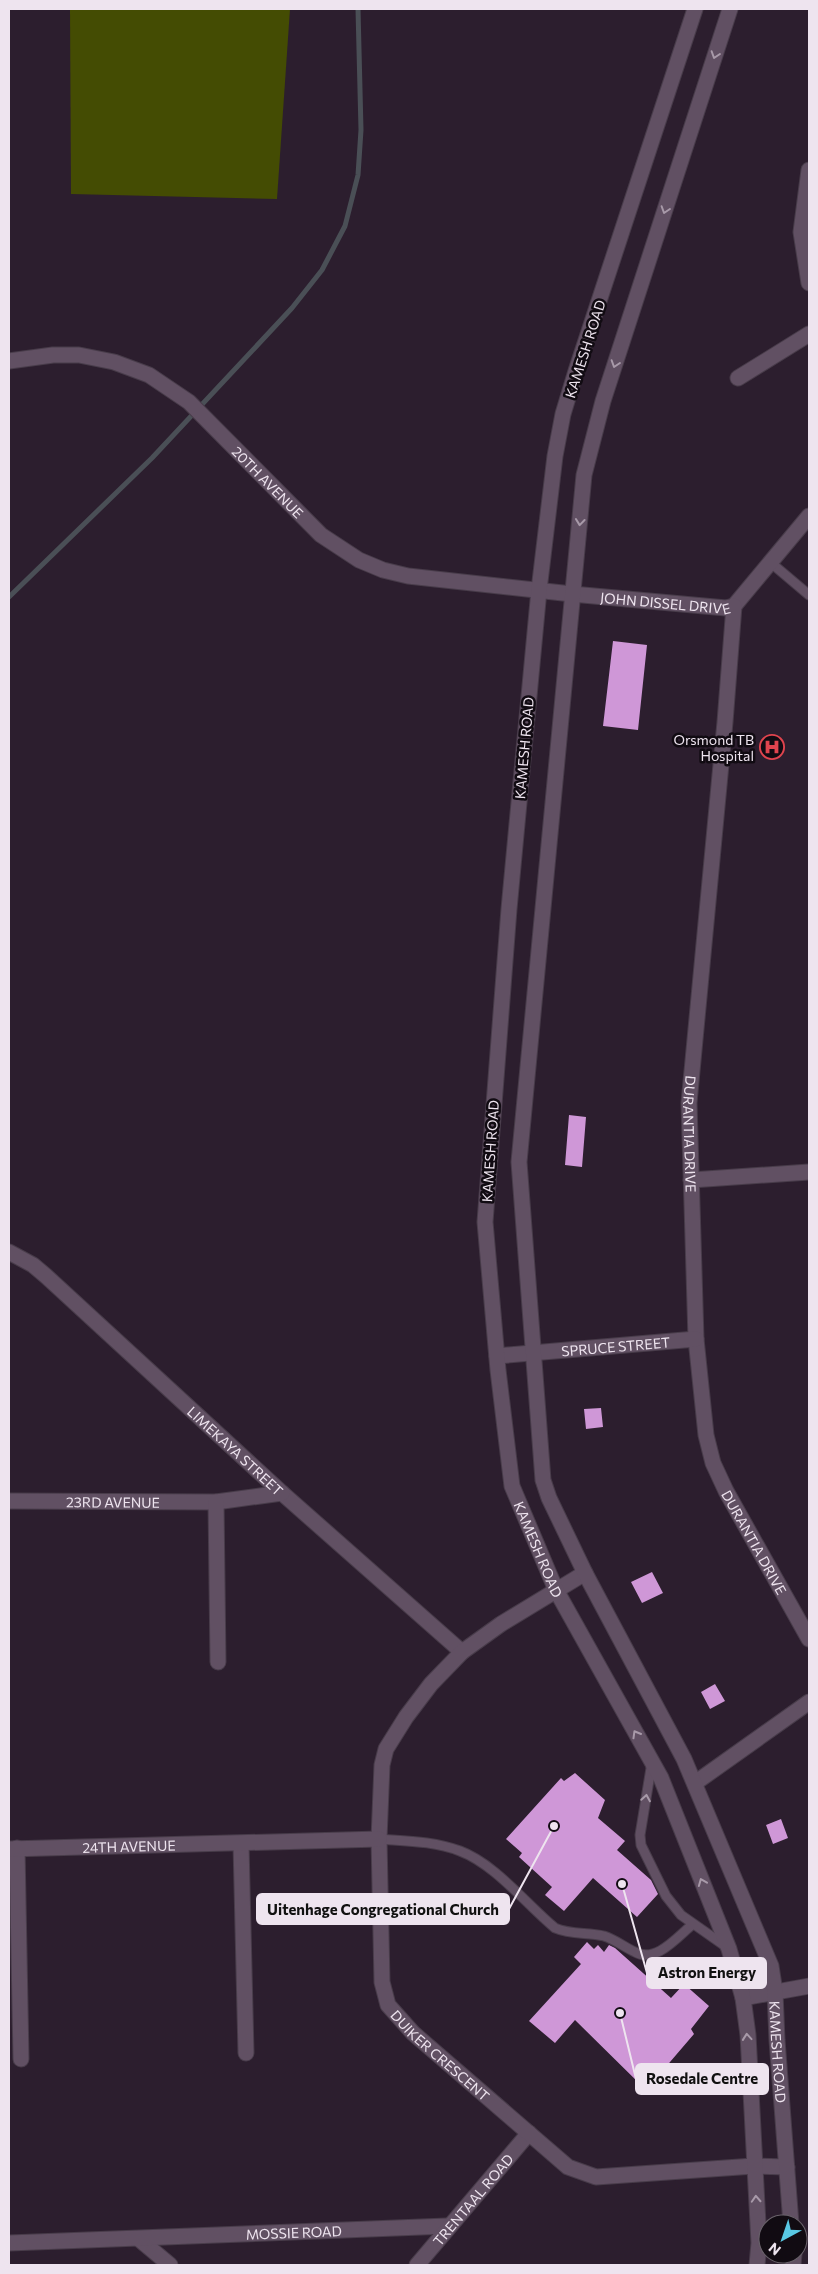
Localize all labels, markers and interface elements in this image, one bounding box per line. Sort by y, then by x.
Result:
one-way arrow [711,50,721,59]
one-way arrow [661,205,671,213]
street label: KAMESH ROAD [561,298,609,400]
one-way arrow [610,360,620,368]
street label: 20TH AVENUE [229,442,307,521]
one-way arrow [574,519,585,527]
street label: JOHN DISSEL DRIVE [600,588,732,617]
street label: KAMESH ROAD [511,696,537,800]
place label: Orsmond TB Hospital [673,731,754,764]
hospital icon: Orsmond TB Hospital [759,734,785,760]
street label: DURANTIA DRIVE [680,1075,700,1193]
street label: KAMESH ROAD [478,1099,502,1203]
street label: SPRUCE STREET [561,1333,671,1359]
street label: LIMEKAYA STREET [184,1402,287,1499]
street label: DURANTIA DRIVE [719,1487,791,1597]
street label: 23RD AVENUE [66,1493,160,1510]
street label: KAMESH ROAD [511,1499,567,1600]
one-way arrow [632,1730,642,1739]
one-way arrow [641,1794,651,1803]
street label: 24TH AVENUE [82,1836,176,1856]
one-way arrow [698,1878,709,1887]
callout: Uitenhage Congregational Church [257,1894,509,1924]
text: Uitenhage Congregational Church [267,1900,499,1918]
callout: Astron Energy [647,1958,766,1988]
text: Astron Energy [658,1963,757,1981]
street label: KAMESH ROAD [767,2000,790,2103]
street label: DUIKER CRESCENT [388,2006,493,2104]
one-way arrow [742,2033,753,2041]
callout: Rosedale Centre [636,2064,768,2094]
text: Rosedale Centre [646,2069,758,2087]
street label: TRENTAAL ROAD [429,2150,516,2249]
one-way arrow [751,2195,762,2203]
north arrow [758,2214,808,2264]
street label: MOSSIE ROAD [245,2222,342,2242]
text: N [765,2239,784,2259]

